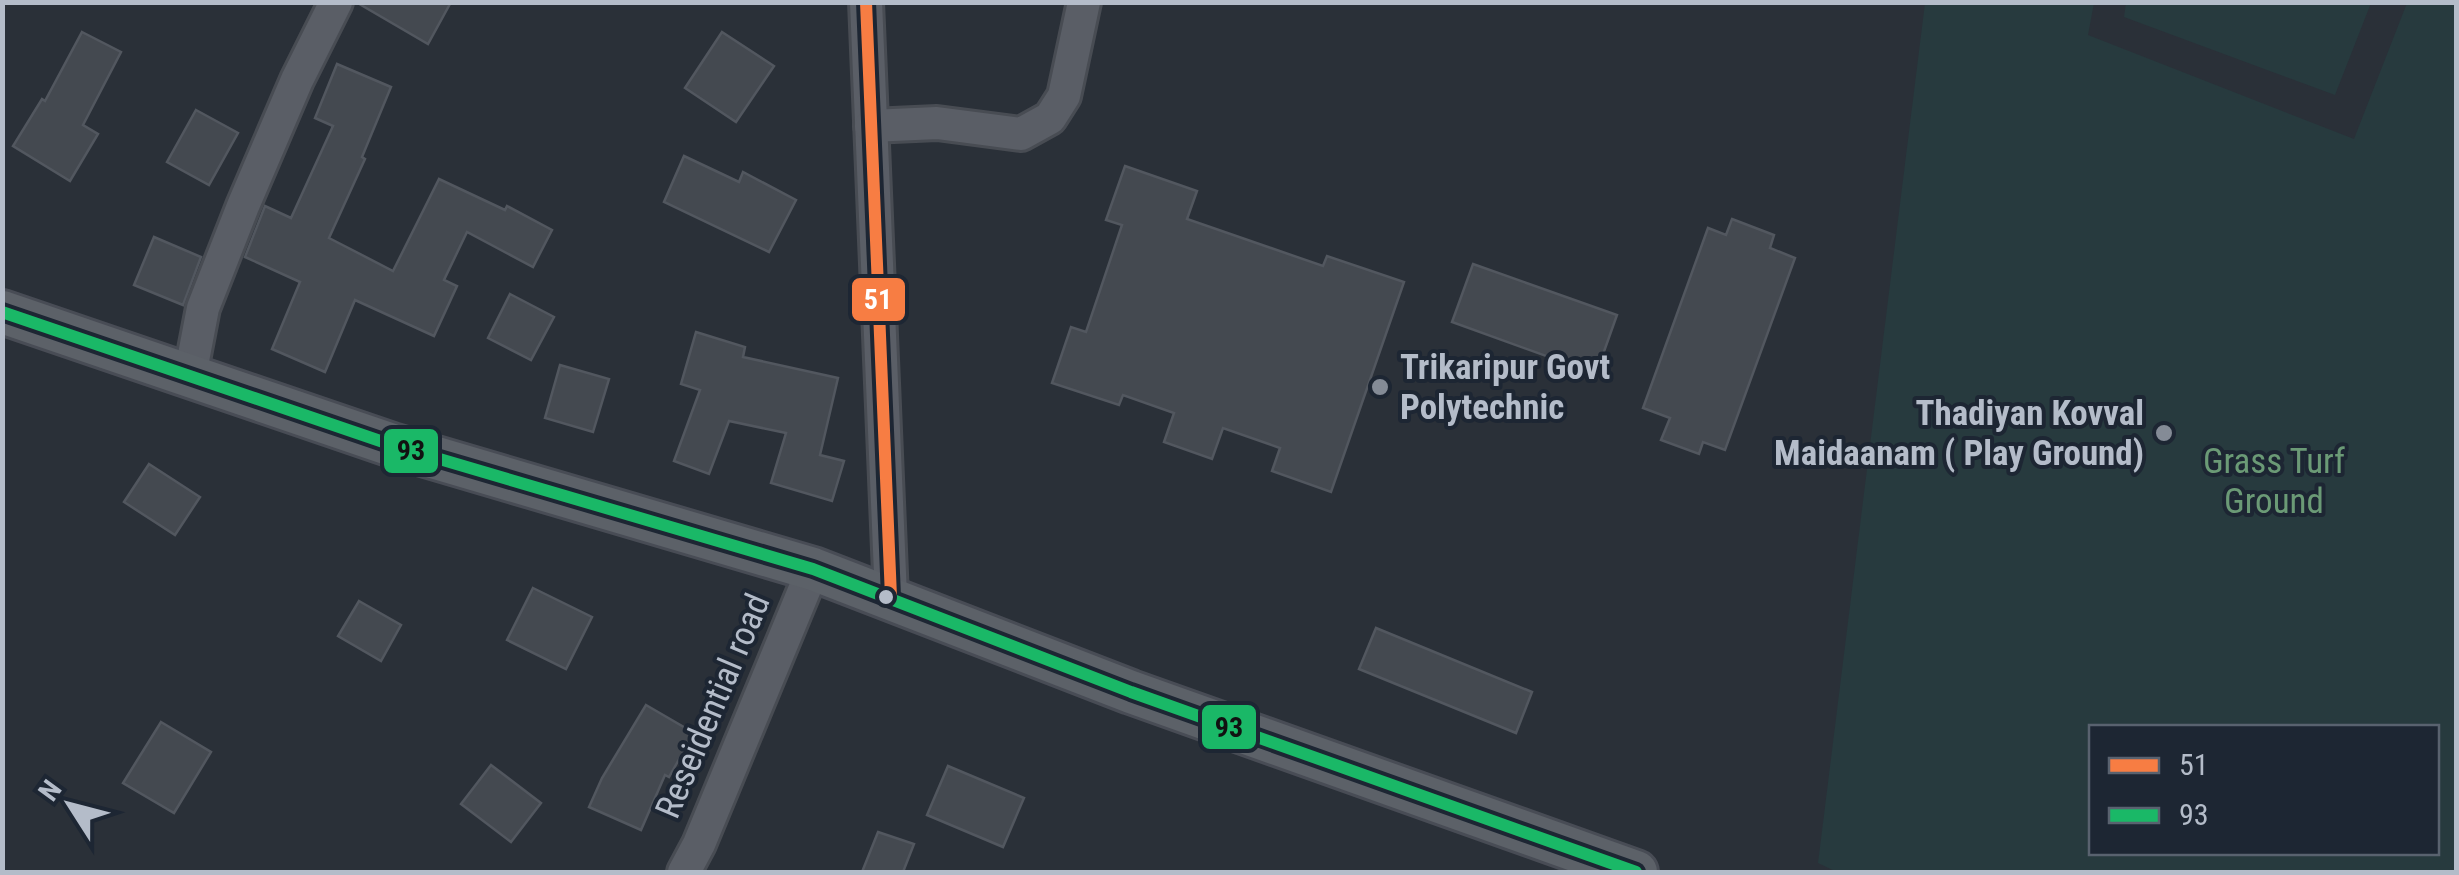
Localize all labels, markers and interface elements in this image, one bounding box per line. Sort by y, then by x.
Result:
line badge: 51 [850,276,907,323]
text: 51 [864,283,892,316]
place label: Trikaripur Govt Polytechnic [1400,347,1610,428]
marker: Trikaripur Govt Polytechnic [1369,376,1391,398]
place label: Thadiyan Kovval Maidaanam ( Play Ground) [1774,393,2144,474]
marker: Thadiyan Kovval Maidaanam ( Play Ground) [2153,422,2175,444]
line badge: 93 [382,427,440,475]
text: 93 [397,434,425,467]
park label: Grass Turf Ground [2203,441,2345,522]
unlabelled marker [876,587,896,607]
street label: Reseidential road [647,588,779,824]
line badge: 93 [1200,703,1258,751]
text: 93 [1215,711,1243,744]
legend [2089,725,2439,855]
text: 51 [2179,747,2209,782]
north arrow [20,755,120,855]
text: N [32,774,69,807]
text: 93 [2179,797,2209,832]

